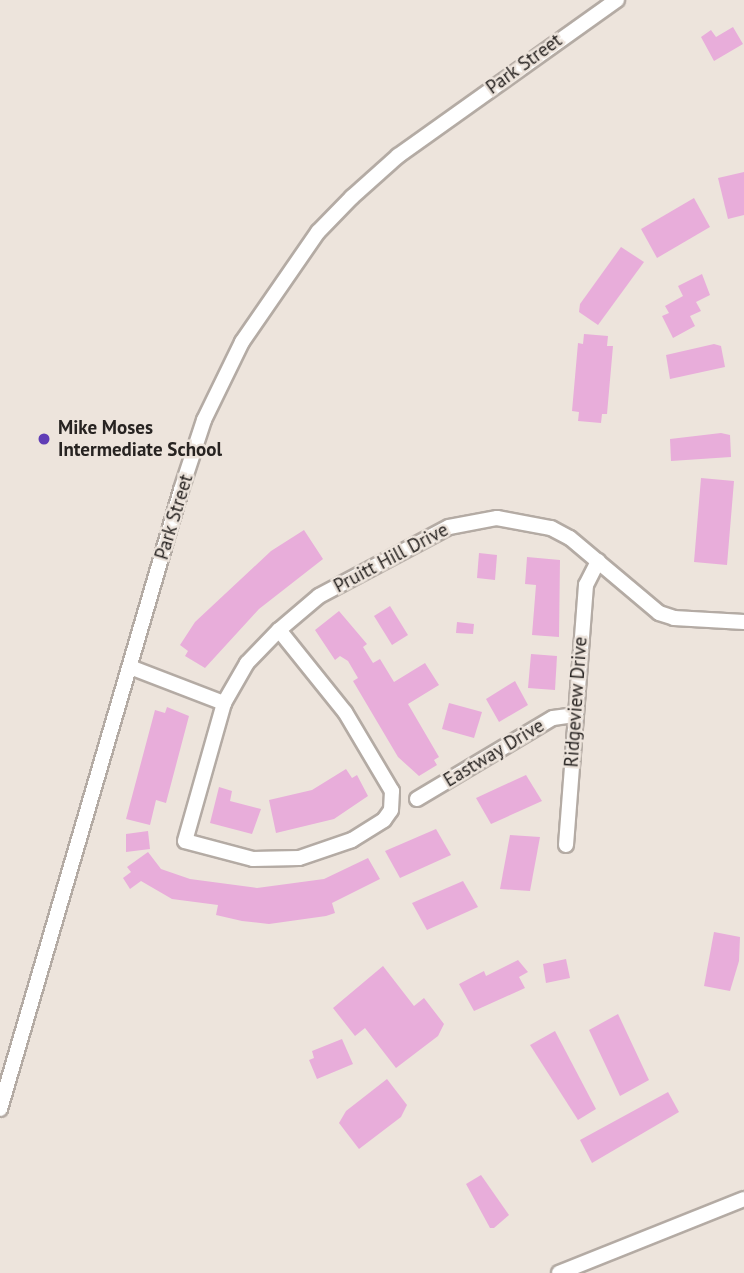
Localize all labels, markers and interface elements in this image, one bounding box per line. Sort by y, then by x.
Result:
street label: Park Street [481,29,567,99]
place label: Mike Moses Intermediate School [58,417,222,461]
marker: Mike Moses Intermediate School [36,431,52,447]
street label: Park Street [150,471,198,563]
street label: Pruitt Hill Drive [330,518,452,598]
street label: Ridgeview Drive [560,636,592,768]
street label: Eastway Drive [439,714,549,792]

